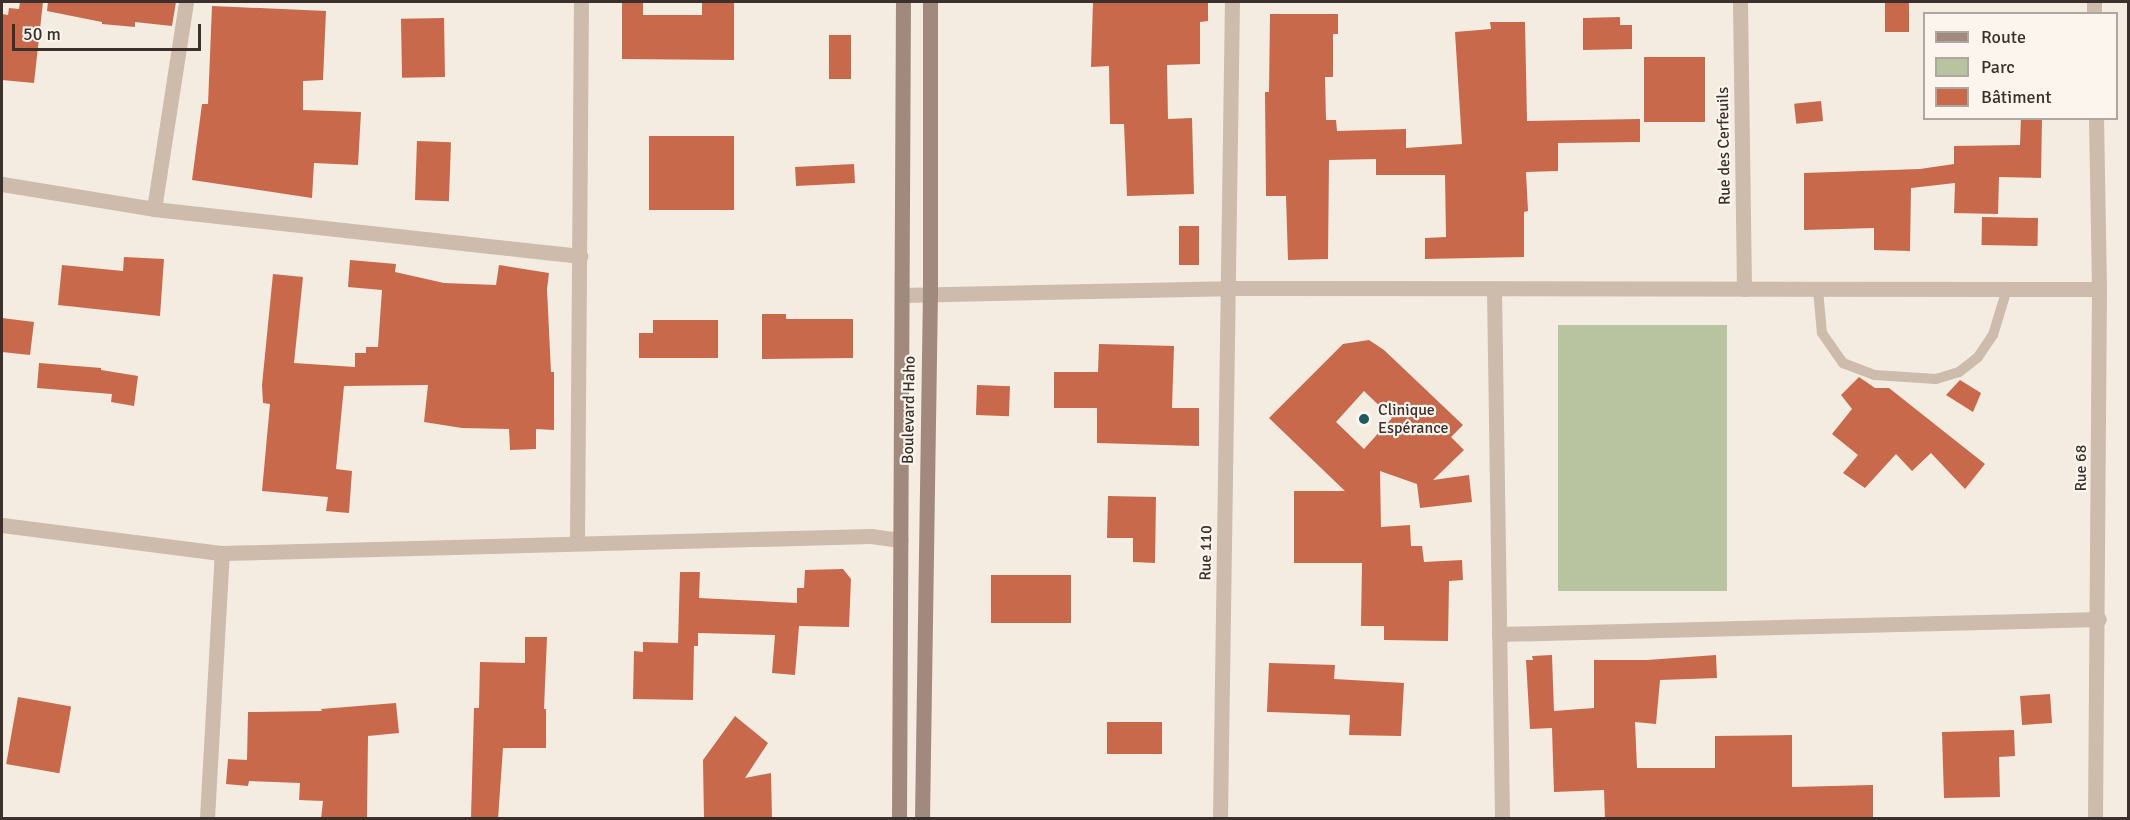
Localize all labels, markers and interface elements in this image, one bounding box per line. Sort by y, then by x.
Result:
scale bar [15,12,204,50]
legend [1923,12,2118,120]
text: 50 m [23,23,61,45]
text: Route [1981,26,2026,48]
text: Parc [1981,56,2015,78]
text: Bâtiment [1981,86,2052,108]
street label: Rue des Cerfeuils [1713,87,1735,205]
street label: Boulevard Haho [898,356,920,464]
place label: Clinique Espérance [1378,400,1449,438]
marker: Clinique Espérance [1355,410,1373,428]
street label: Rue 68 [2071,445,2091,491]
street label: Rue 110 [1196,525,1216,581]

